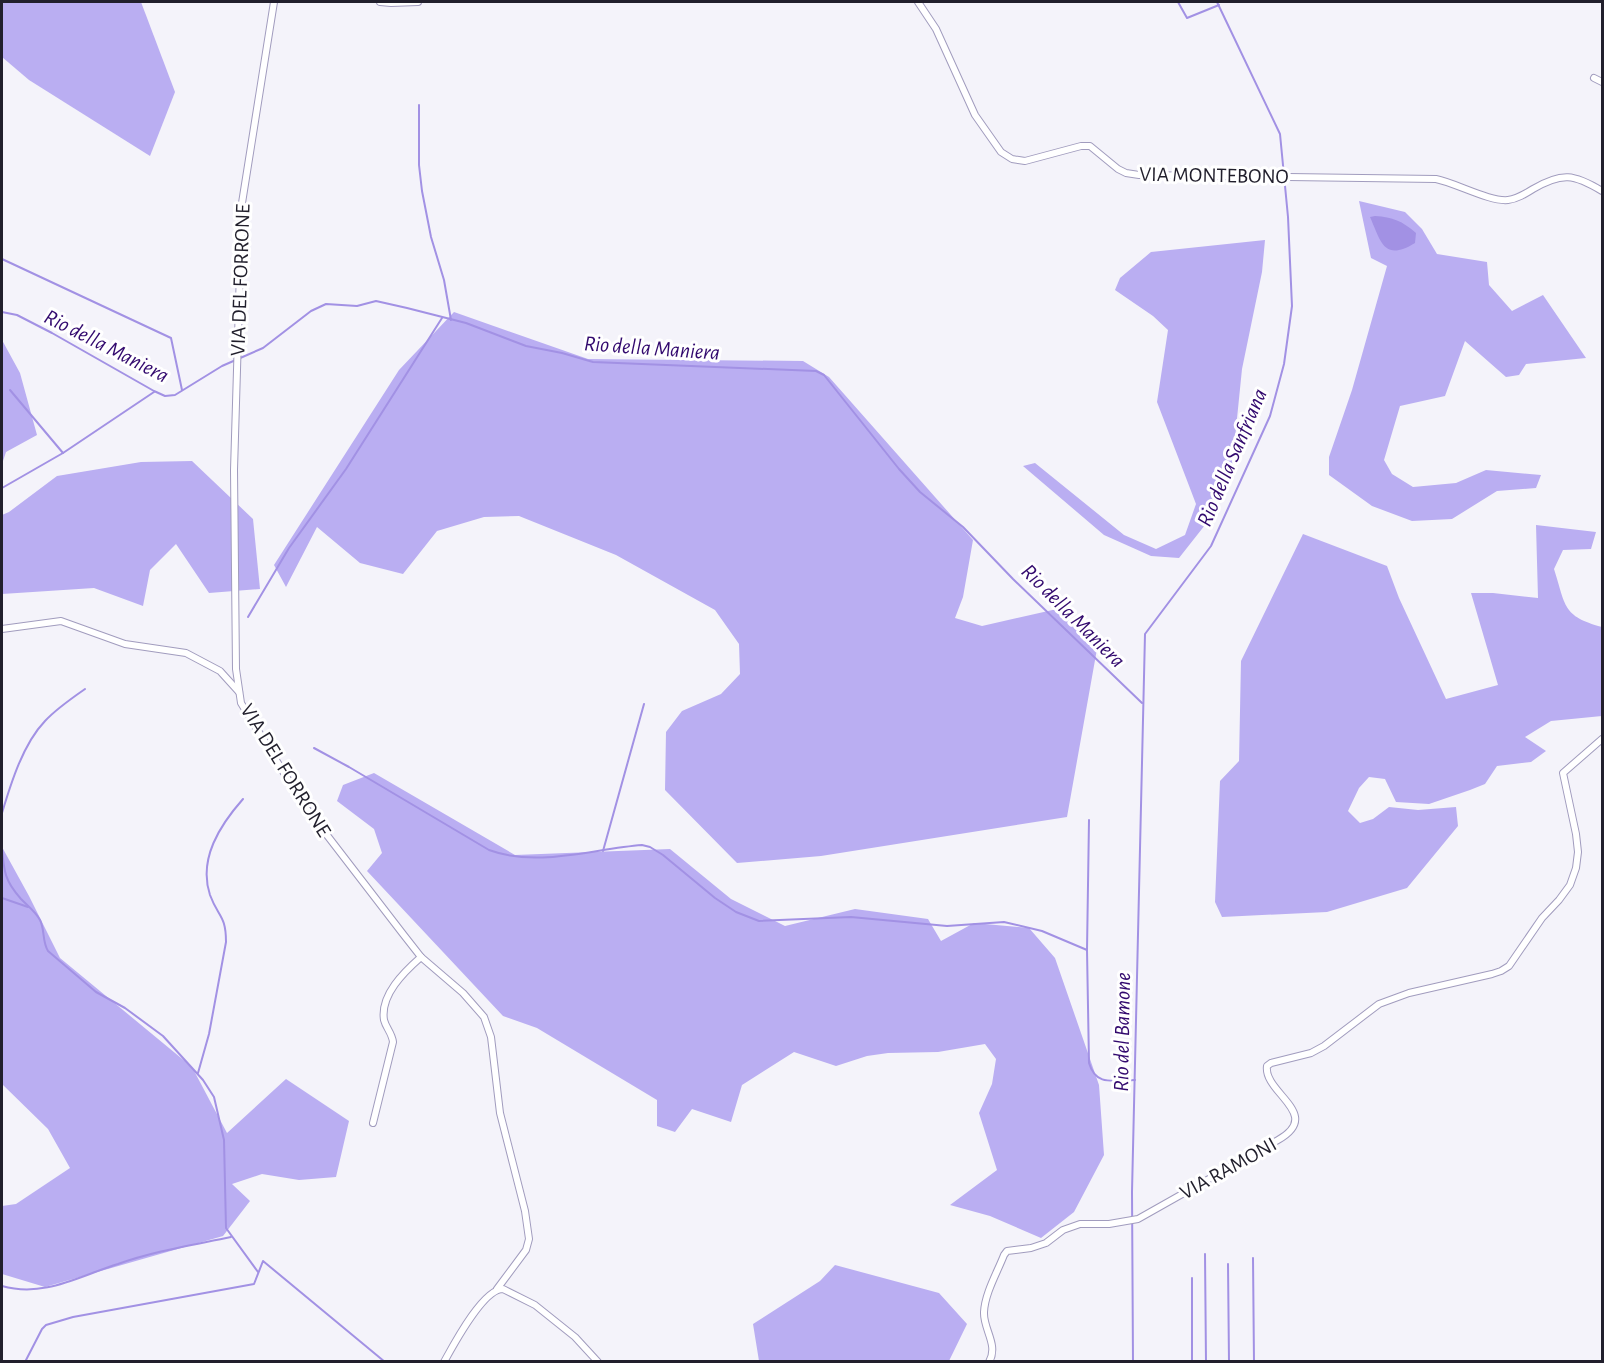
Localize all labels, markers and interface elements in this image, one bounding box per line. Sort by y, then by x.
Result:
street label: VIA MONTEBONO [1139,164,1289,187]
street label: VIA DEL FORRONE [227,204,254,356]
water label: Rio della Maniera [41,305,172,387]
water label: Rio della Maniera [583,332,721,364]
water label: Rio della Sanfriana [1193,385,1271,530]
water label: Rio della Maniera [1017,560,1129,672]
street label: VIA DEL FORRONE [236,700,335,840]
water label: Rio del Bamone [1110,972,1134,1092]
street label: VIA RAMONI [1176,1133,1280,1203]

